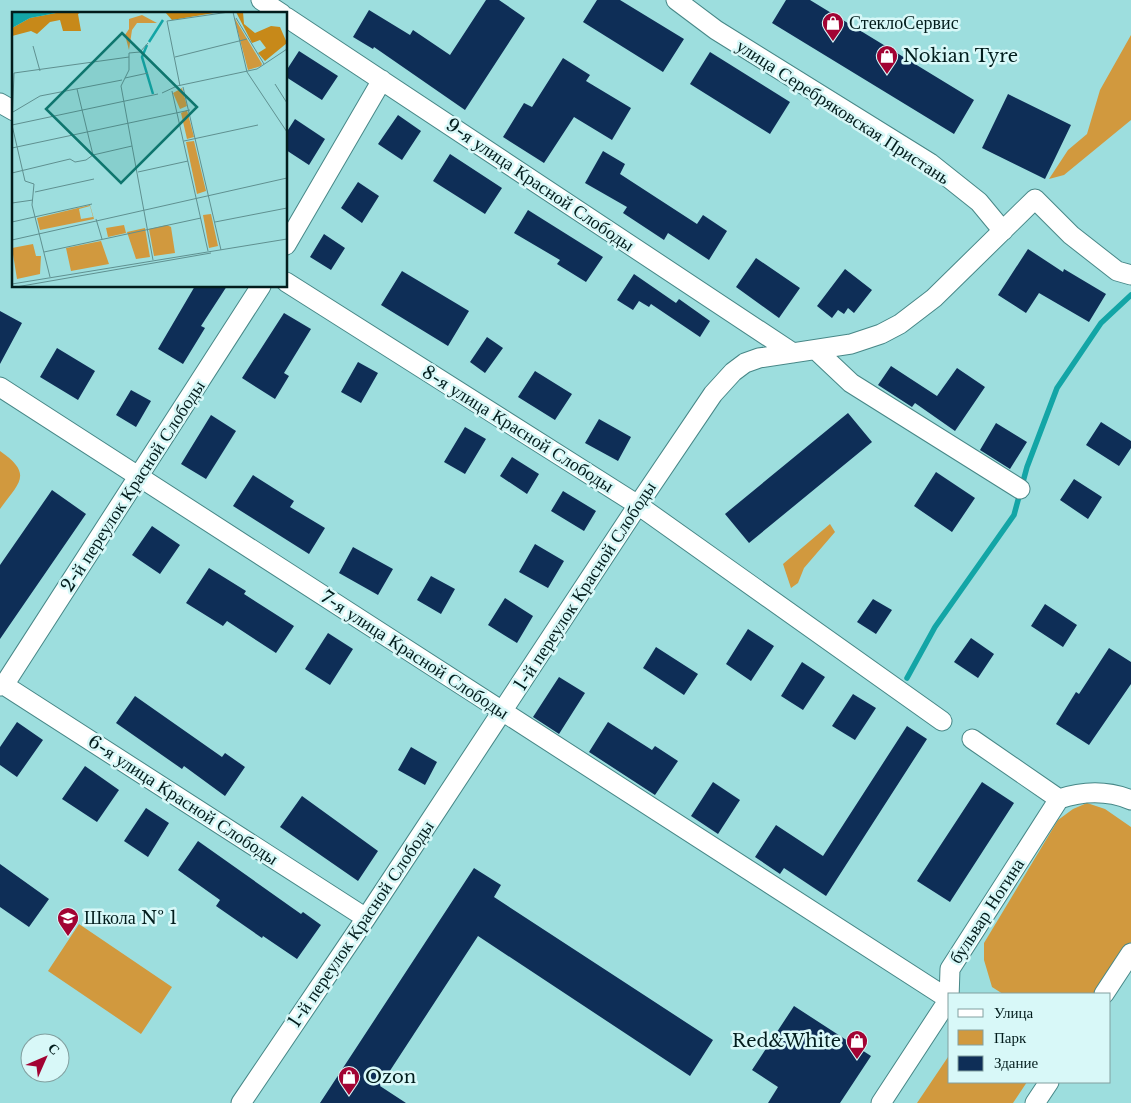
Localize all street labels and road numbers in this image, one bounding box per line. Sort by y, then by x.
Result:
street label: улица Серебряковская Пристань [732,35,954,189]
street label: 9-я улица Красной Слободы [442,114,638,256]
street label: 8-я улица Красной Слободы [418,361,618,497]
street label: 2-й переулок Красной Слободы [56,376,210,596]
street label: 1-й переулок Красной Слободы [509,477,661,695]
street label: 7-я улица Красной Слободы [317,586,513,724]
street label: 6-я улица Красной Слободы [84,730,282,870]
street label: 1-й переулок Красной Слободы [283,816,439,1032]
street label: бульвар Ногина [945,854,1029,968]

